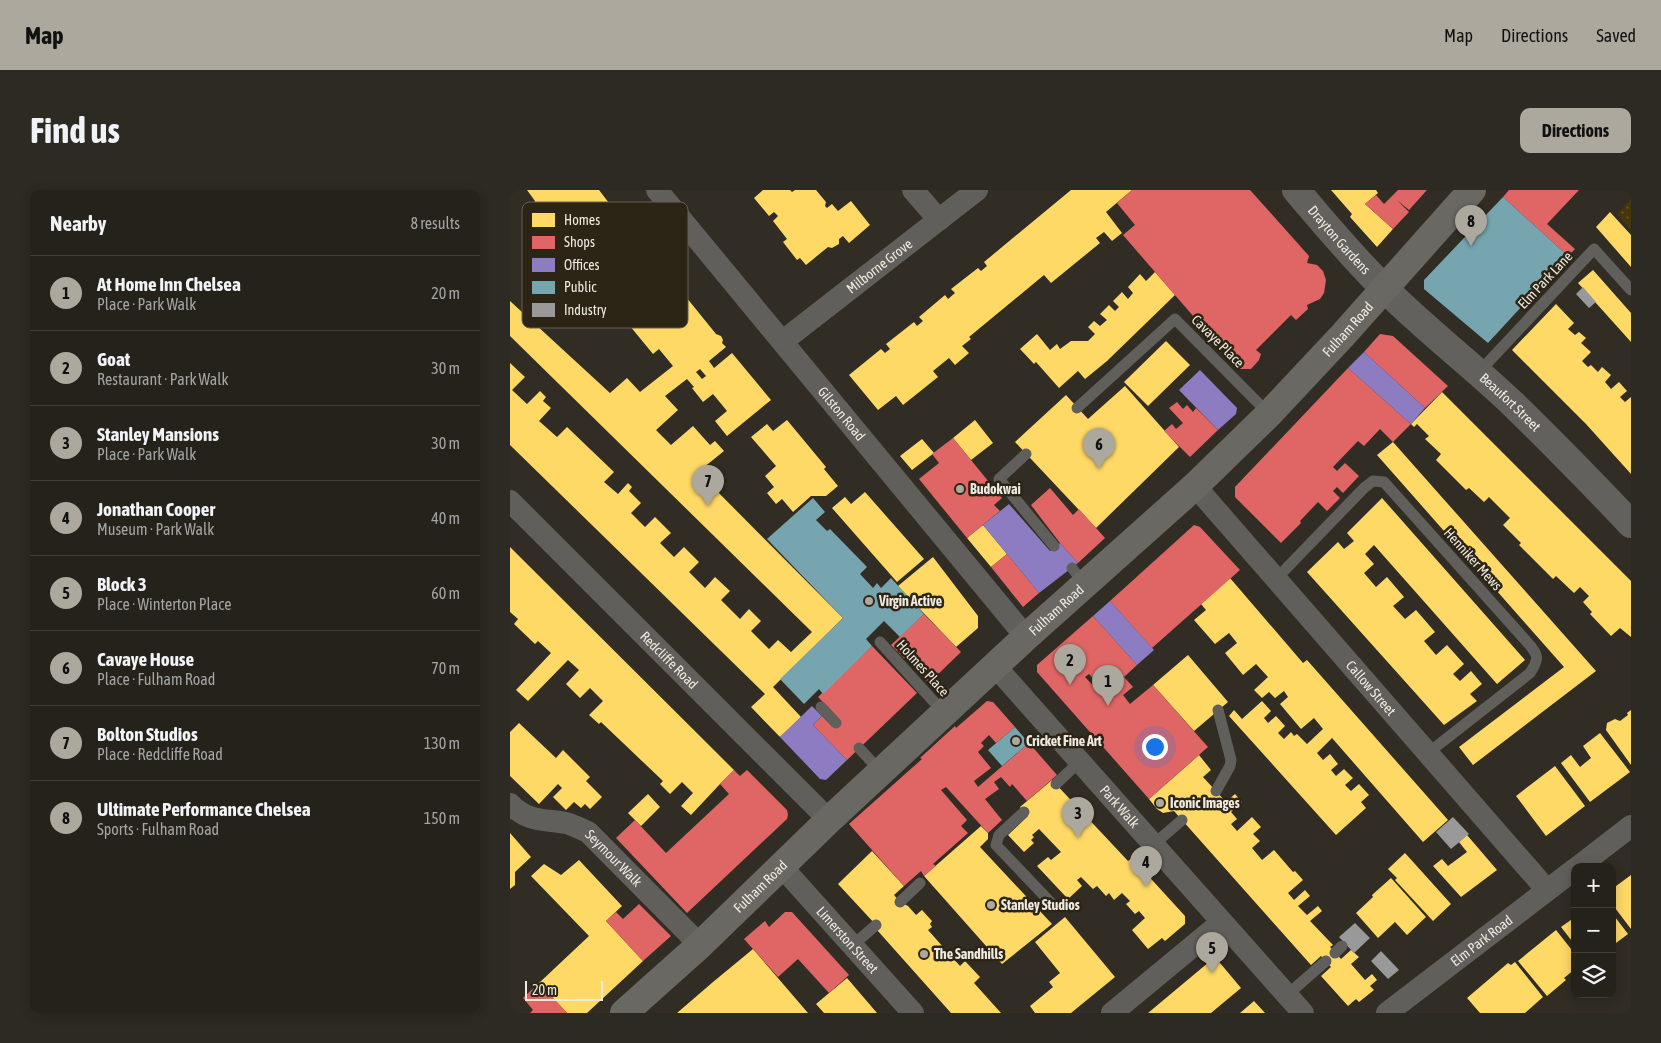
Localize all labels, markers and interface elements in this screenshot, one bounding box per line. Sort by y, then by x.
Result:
text: Map [25,22,64,49]
text: Map [1444,25,1473,46]
text: Directions [1501,25,1568,46]
text: Saved [1596,25,1636,46]
button: Directions [1520,108,1631,153]
text: Find us [30,110,120,150]
legend [522,202,688,328]
street label: Drayton Gardens [1305,202,1374,277]
pin: 8 [1455,205,1487,246]
text: Nearby [50,211,106,235]
text: Homes [564,212,600,228]
text: 8 results [410,214,460,232]
text: Shops [564,234,595,250]
street label: Milborne Grove [843,236,915,297]
street label: Elm Park Lane [1515,248,1575,312]
text: Offices [564,257,600,273]
text: At Home Inn Chelsea [97,273,241,295]
text: Public [564,279,597,295]
text: 1 [62,284,70,302]
text: 20 m [431,284,460,302]
text: Place · Park Walk [97,295,196,313]
street label: Fulham Road [1319,299,1377,360]
text: Industry [564,302,607,318]
street label: Cavaye Place [1188,311,1248,371]
text: Goat [97,348,130,370]
text: 2 [62,359,70,377]
text: 30 m [431,359,460,377]
text: Restaurant · Park Walk [97,370,228,388]
street label: Beaufort Street [1477,370,1544,435]
street label: Gilston Road [815,383,869,444]
text: Stanley Mansions [97,423,219,445]
pin: 6 [1083,428,1115,469]
text: 3 [62,434,70,452]
text: 30 m [431,434,460,452]
text: Place · Park Walk [97,445,196,463]
pin: 7 [692,465,724,506]
place label: Budokwai [970,481,1021,497]
marker: Budokwai [954,483,966,495]
text: Jonathan Cooper [97,498,215,520]
text: 4 [62,509,70,527]
text: 40 m [431,509,460,527]
text: Museum · Park Walk [97,520,214,538]
street label: Henniker Mews [1441,524,1505,594]
text: Block 3 [97,573,147,595]
street label: Fulham Road [1025,581,1087,639]
text: 5 [62,584,70,602]
text: 60 m [431,584,460,602]
place label: Virgin Active [878,593,942,609]
text: Place · Winterton Place [97,595,231,613]
marker: Virgin Active [863,595,875,607]
street label: Redcliffe Road [637,628,701,692]
street label: Holmes Place [894,637,952,699]
pin: 2 [1054,644,1086,685]
text: Cavaye House [97,648,194,670]
street label: Callow Street [1343,657,1399,719]
text: 6 [62,659,70,677]
text: 70 m [431,659,460,677]
pin: 1 [1092,665,1124,706]
text: Place · Fulham Road [97,670,215,688]
text: Bolton Studios [97,723,198,745]
place label: Cricket Fine Art [1026,733,1102,749]
text: 7 [62,734,70,752]
text: 130 m [424,734,460,752]
your location [1142,734,1168,760]
marker: Cricket Fine Art [1010,735,1022,747]
text: Place · Redcliffe Road [97,745,223,763]
street label: Park Walk [1097,782,1143,831]
place label: Iconic Images [1170,795,1240,811]
pin: 3 [1062,797,1094,838]
marker: Iconic Images [1154,797,1166,809]
text: Ultimate Performance Chelsea [97,798,311,820]
text: 8 [62,809,70,827]
text: 150 m [424,809,460,827]
text: Sports · Fulham Road [97,820,219,838]
street label: Seymour Walk [582,826,645,890]
pin: 4 [1130,846,1162,887]
street label: Fulham Road [730,857,790,916]
map controls [1571,863,1616,998]
button: + [1571,863,1616,908]
place label: Stanley Studios [1001,897,1080,913]
marker: Stanley Studios [985,899,997,911]
street label: Limerston Street [813,903,882,977]
button: − [1571,908,1616,953]
street label: Elm Park Road [1447,912,1516,969]
pin: 5 [1196,932,1228,973]
place label: The Sandhills [934,946,1003,962]
marker: The Sandhills [918,948,930,960]
button: layers [1571,953,1616,998]
scale bar [525,978,602,1001]
text: 20 m [532,982,557,998]

